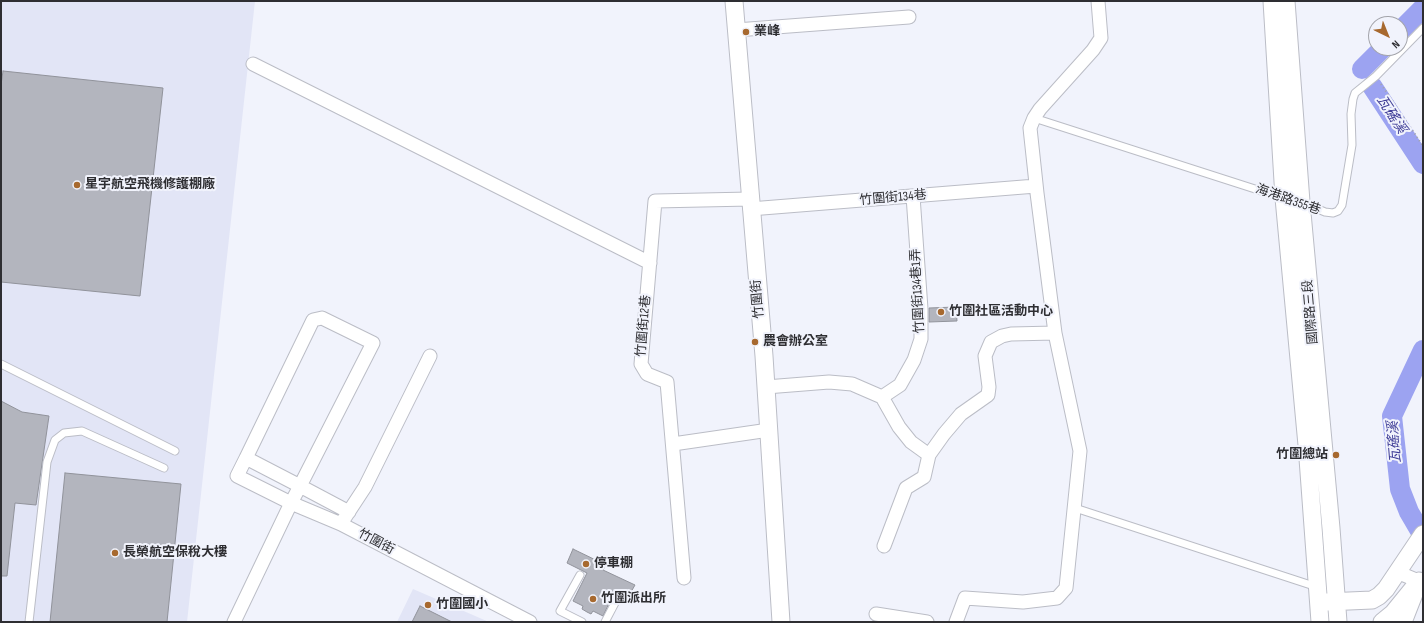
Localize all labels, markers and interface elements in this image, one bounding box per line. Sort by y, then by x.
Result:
north arrow [1368,16,1408,56]
place label: 業峰 [754,24,780,40]
marker: 業峰 [741,27,751,37]
text: N [1389,38,1402,51]
water label: 瓦磘溪 [1373,93,1409,137]
place label: 星宇航空飛機修護棚廠 [85,177,215,193]
marker: 星宇航空飛機修護棚廠 [72,180,82,190]
street label: 海港路355巷 [1253,182,1323,218]
street label: 竹圍街134巷 [859,187,927,209]
street label: 竹圍街134巷1弄 [908,248,928,334]
street label: 竹圍街 [749,279,767,319]
street label: 國際路三段 [1300,279,1322,345]
street label: 竹圍街12巷 [634,294,654,358]
place label: 竹圍社區活動中心 [949,304,1053,320]
marker: 竹圍社區活動中心 [936,307,946,317]
place label: 農會辦公室 [763,334,828,350]
marker: 農會辦公室 [750,337,760,347]
water label: 瓦磘溪 [1385,420,1405,464]
place label: 竹圍總站 [1276,447,1328,463]
marker: 竹圍總站 [1331,450,1341,460]
street label: 竹圍街 [355,526,397,558]
place label: 長榮航空保稅大樓 [123,545,227,561]
marker: 長榮航空保稅大樓 [110,548,120,558]
place label: 停車棚 [594,556,633,572]
marker: 停車棚 [581,559,591,569]
place label: 竹圍派出所 [601,591,666,607]
marker: 竹圍派出所 [588,594,598,604]
place label: 竹圍國小 [436,597,488,613]
marker: 竹圍國小 [423,600,433,610]

